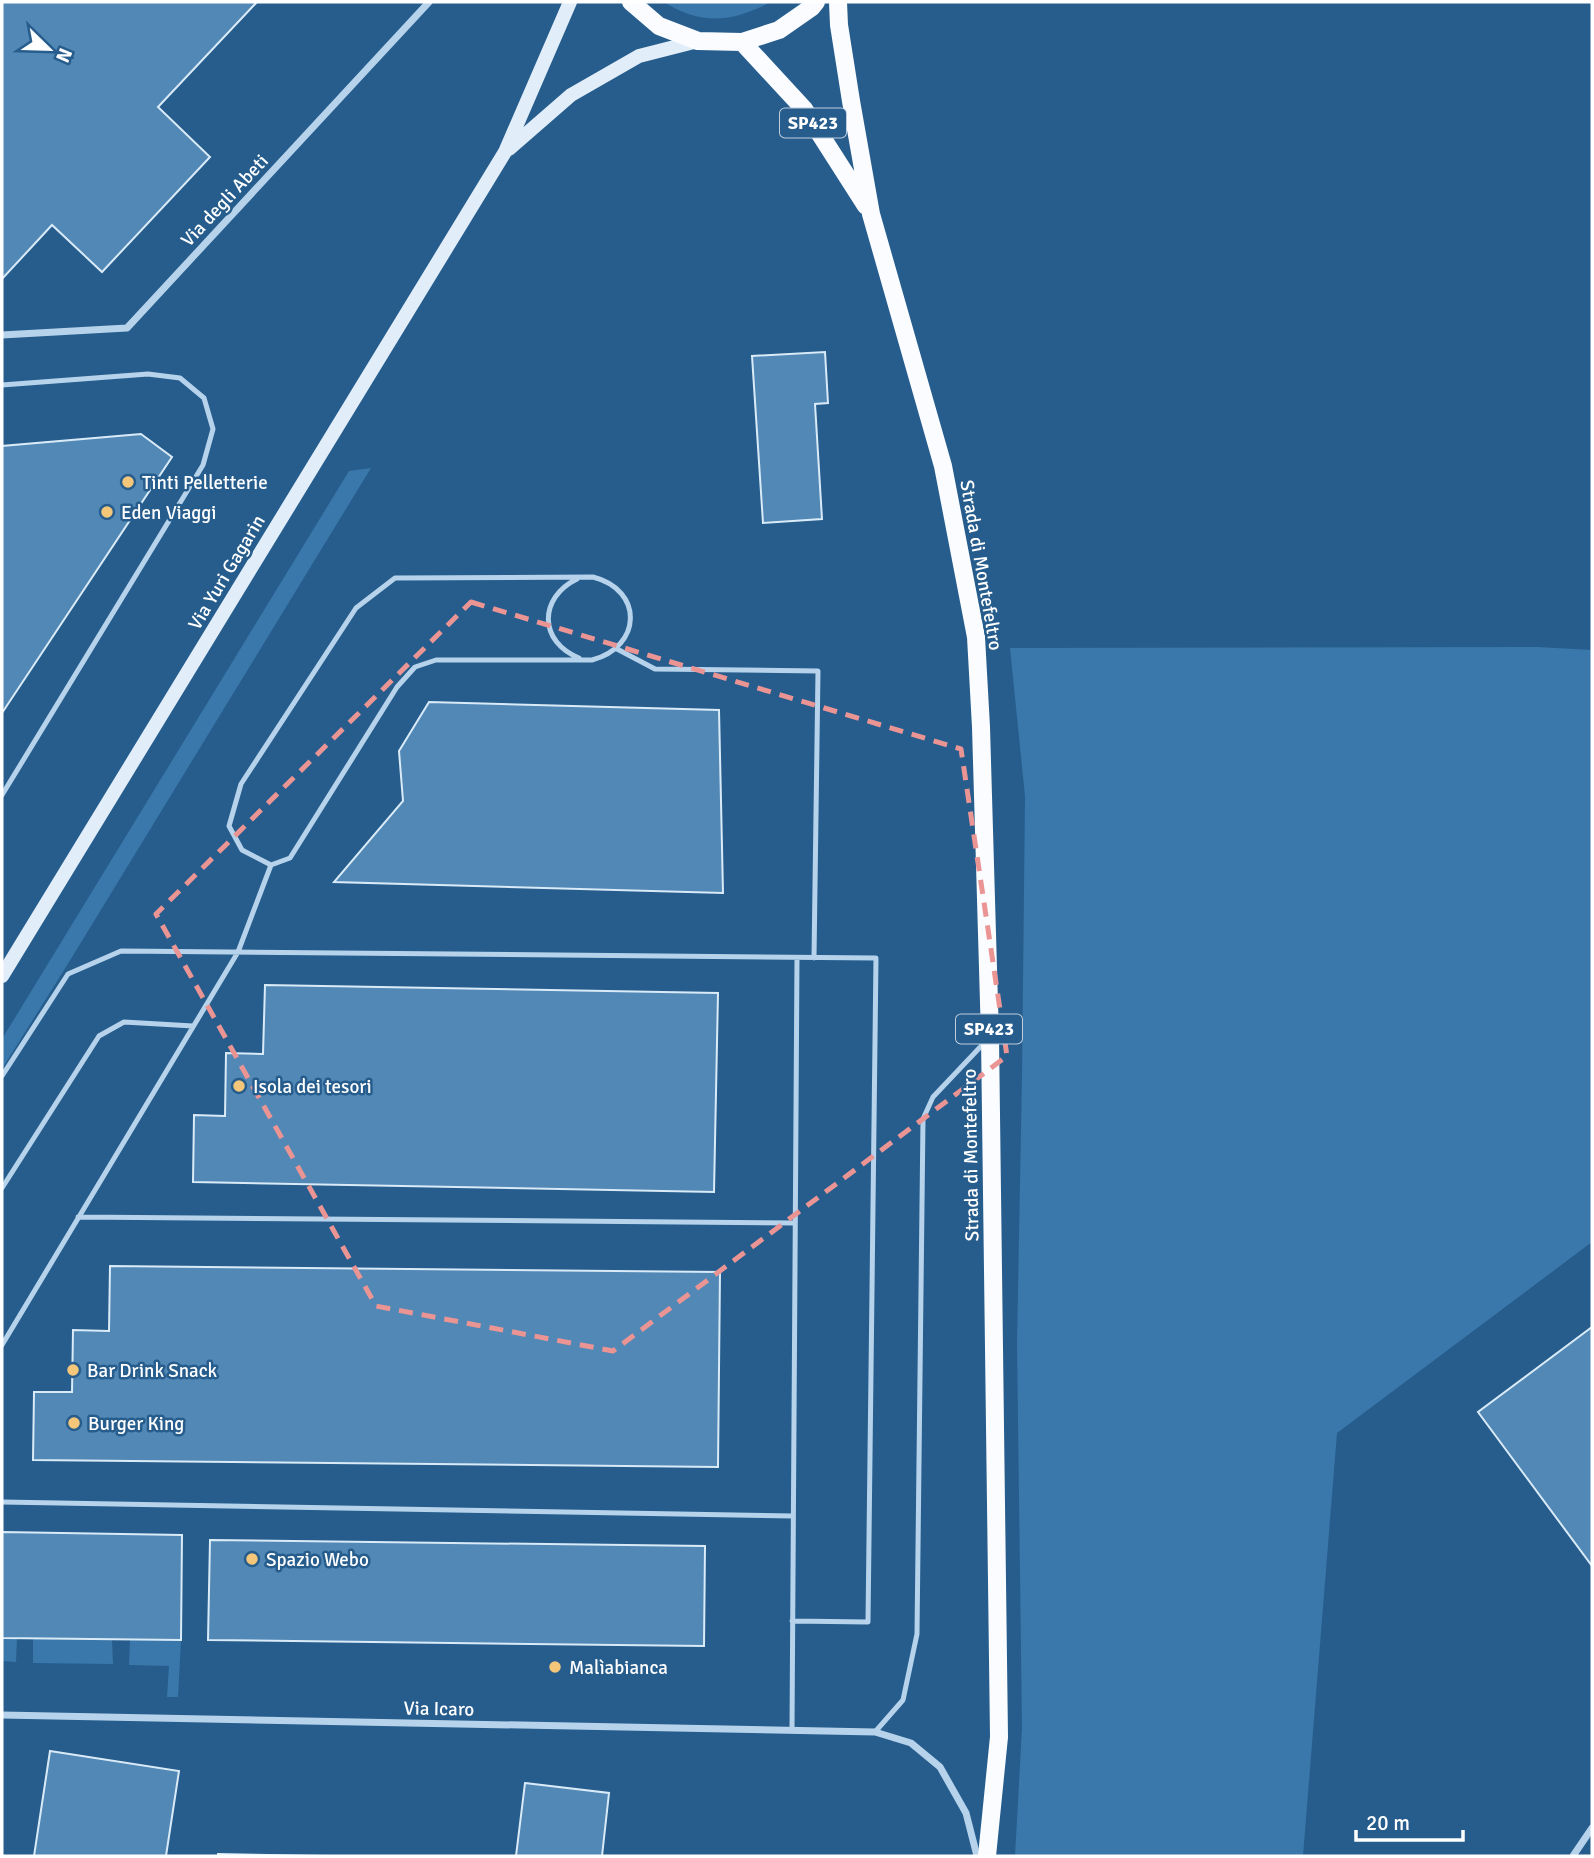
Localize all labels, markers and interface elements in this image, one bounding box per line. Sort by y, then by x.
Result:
north arrow [14,14,84,84]
text: N [50,44,77,66]
road number: SP423 [780,109,846,138]
street label: Via degli Abeti [176,150,274,252]
place label: Tinti Pelletterie [142,471,268,495]
marker: Tinti Pelletterie [120,474,136,490]
street label: Strada di Montefeltro [954,478,1008,652]
place label: Eden Viaggi [121,501,216,525]
marker: Eden Viaggi [99,504,115,520]
street label: Via Yuri Gagarin [183,511,271,634]
road number: SP423 [956,1014,1022,1044]
street label: Strada di Montefeltro [957,1068,985,1241]
place label: Isola dei tesori [253,1075,372,1099]
marker: Isola dei tesori [231,1078,247,1094]
place label: Bar Drink Snack [87,1359,218,1383]
marker: Bar Drink Snack [65,1362,81,1378]
place label: Burger King [88,1412,184,1436]
marker: Burger King [66,1415,82,1431]
place label: Spazio Webo [266,1548,369,1572]
marker: Spazio Webo [244,1551,260,1567]
place label: Malìabianca [569,1656,668,1680]
marker: Malìabianca [547,1659,563,1675]
street label: Via Icaro [403,1696,475,1722]
scale bar [1356,1798,1463,1842]
text: 20 m [1366,1810,1410,1836]

